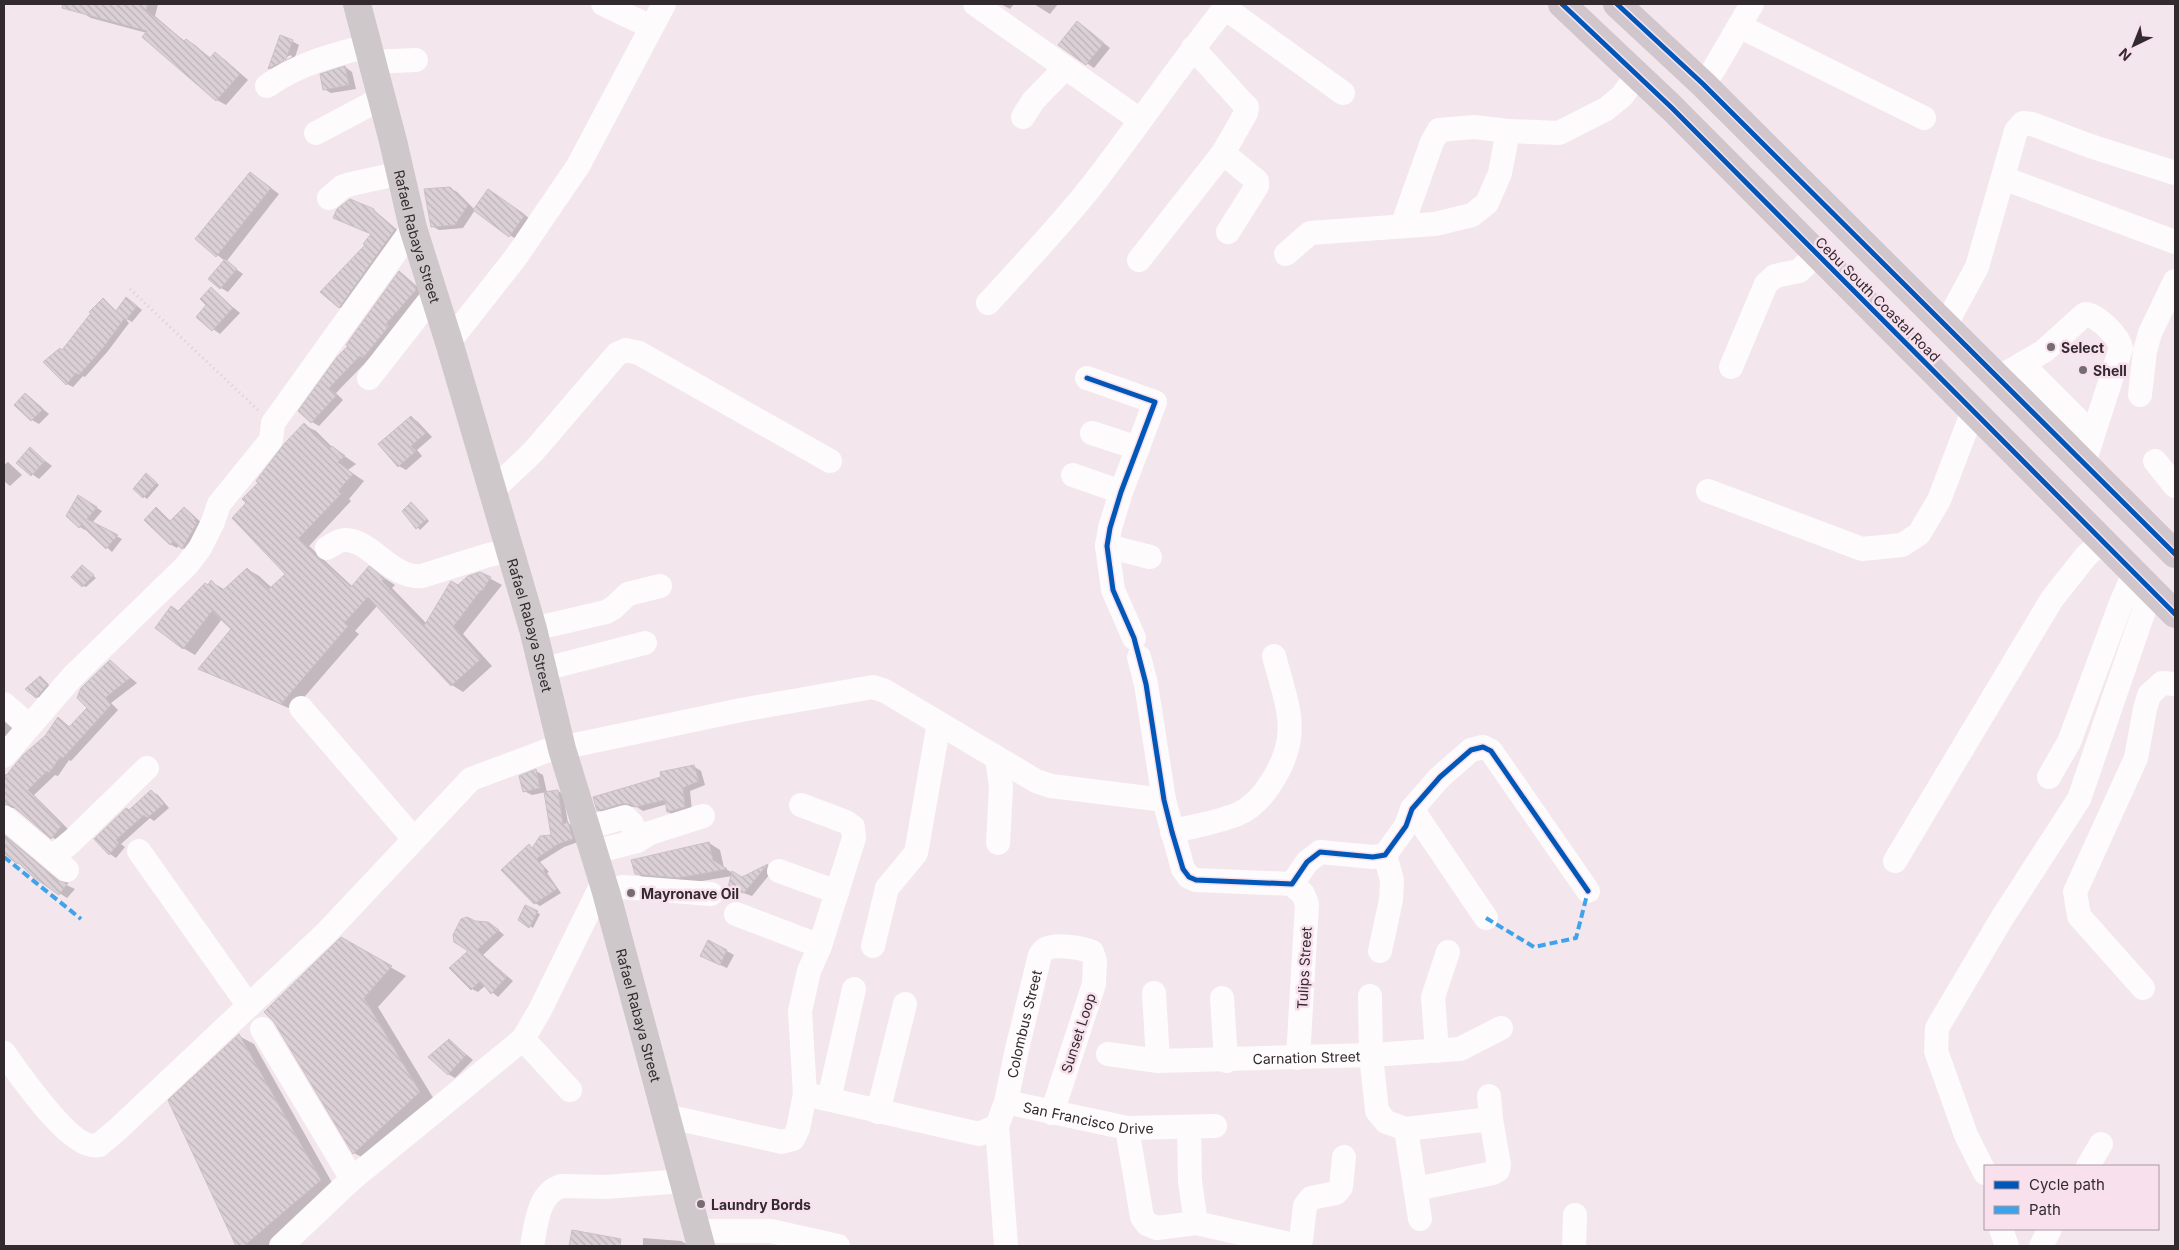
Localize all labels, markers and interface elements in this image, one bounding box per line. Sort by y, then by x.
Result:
north arrow [2109,20,2159,70]
text: N [2115,45,2134,65]
street label: Rafael Rabaya Street [391,168,445,305]
street label: Cebu South Coastal Road [1812,233,1944,365]
place label: Select [2061,339,2104,356]
marker: Select [2045,341,2057,353]
place label: Shell [2093,362,2127,379]
marker: Shell [2077,364,2089,376]
street label: Rafael Rabaya Street [504,556,556,694]
place label: Mayronave Oil [641,885,739,902]
marker: Mayronave Oil [625,887,637,899]
street label: Tulips Street [1293,926,1315,1010]
street label: Rafael Rabaya Street [613,946,665,1084]
street label: Colombus Street [1003,968,1045,1079]
street label: Sunset Loop [1057,991,1099,1075]
street label: Carnation Street [1252,1047,1361,1067]
street label: San Francisco Drive [1022,1097,1154,1137]
legend [1984,1165,2159,1230]
text: Cycle path [2029,1175,2105,1194]
place label: Laundry Bords [711,1196,811,1213]
marker: Laundry Bords [695,1198,707,1210]
text: Path [2029,1200,2061,1219]

